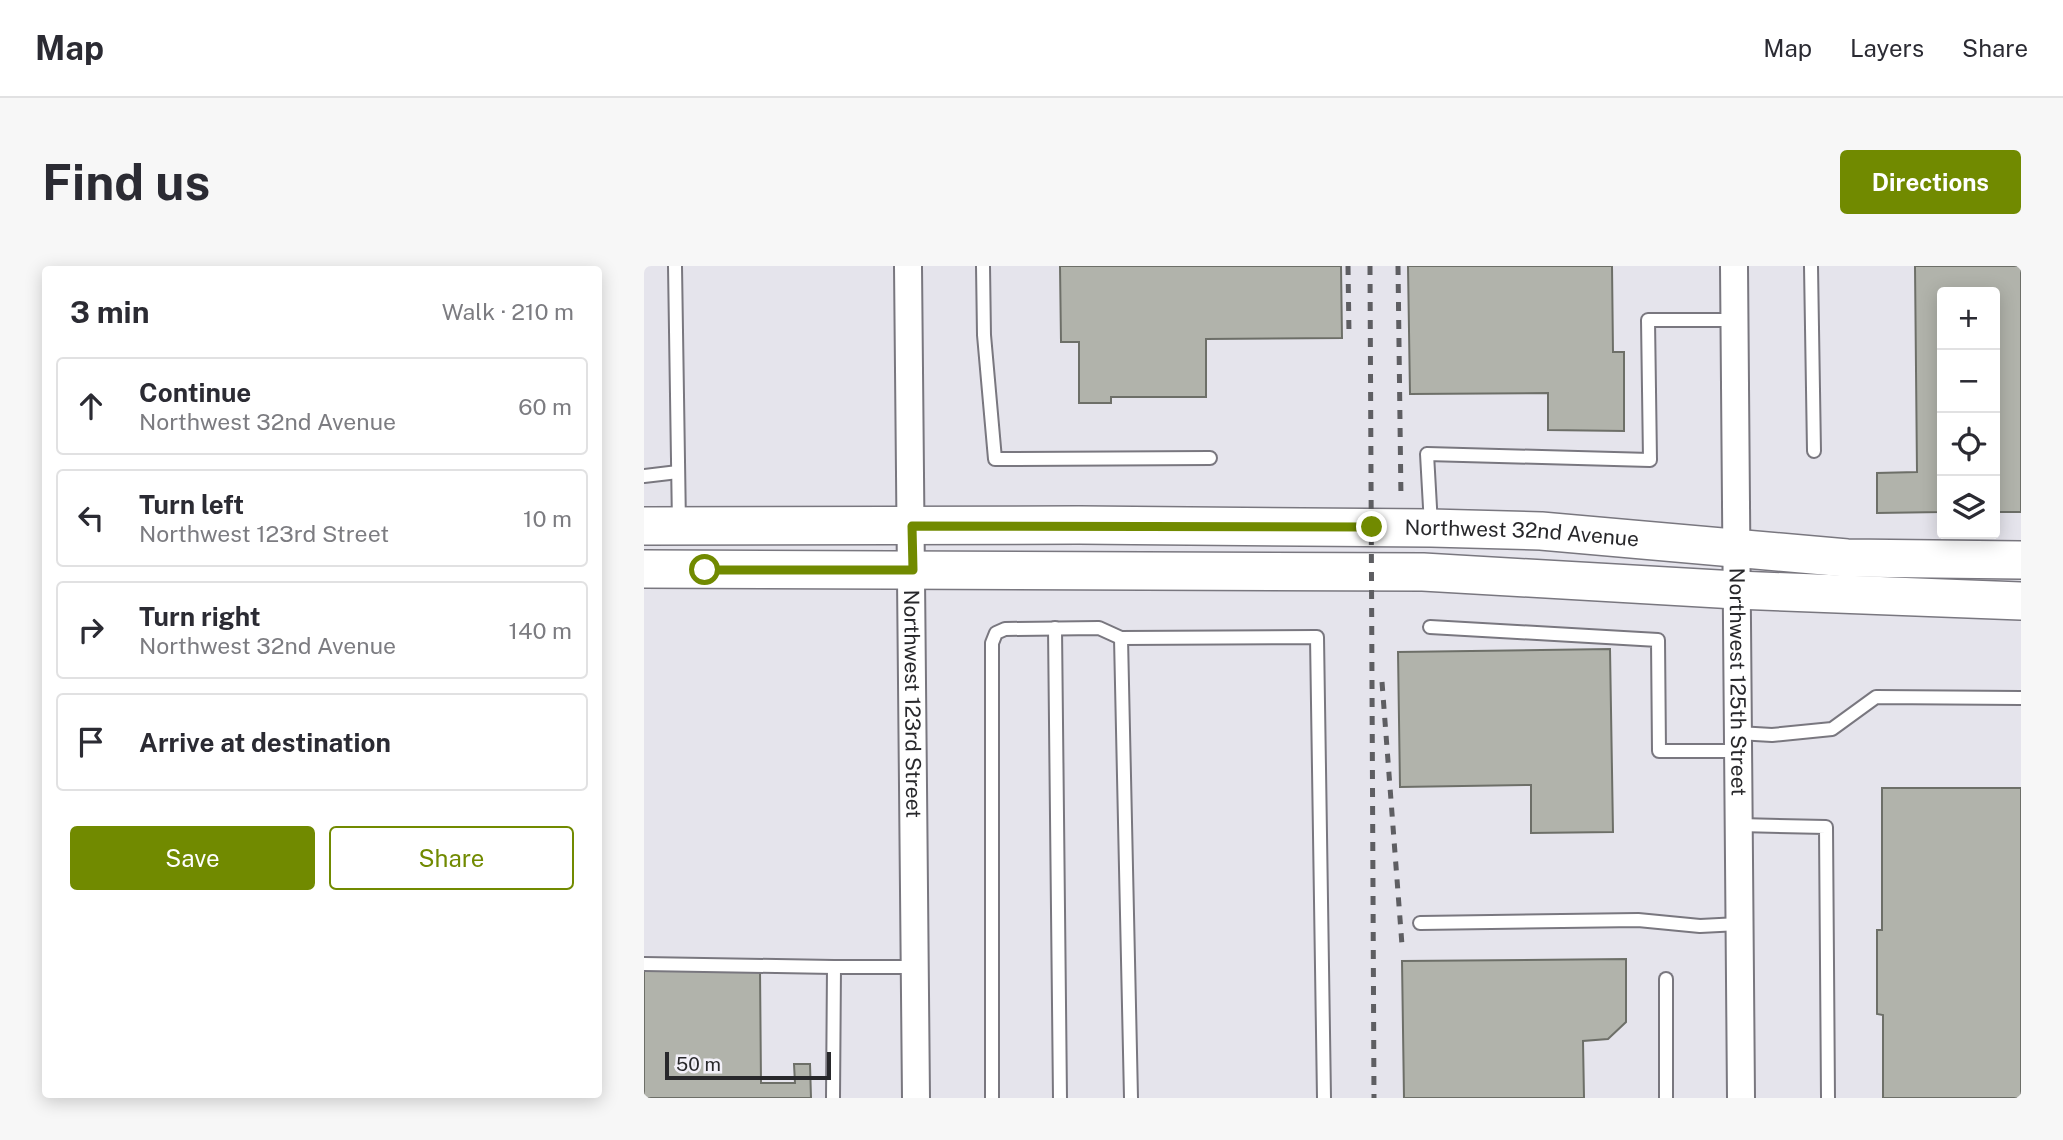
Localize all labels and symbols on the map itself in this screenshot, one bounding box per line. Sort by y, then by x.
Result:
route end [1356,511,1387,542]
street label: Northwest 32nd Avenue [1404,515,1640,552]
route start [689,554,720,585]
street label: Northwest 125th Street [1725,568,1751,796]
street label: Northwest 123rd Street [899,590,926,818]
scale bar [665,1049,831,1081]

